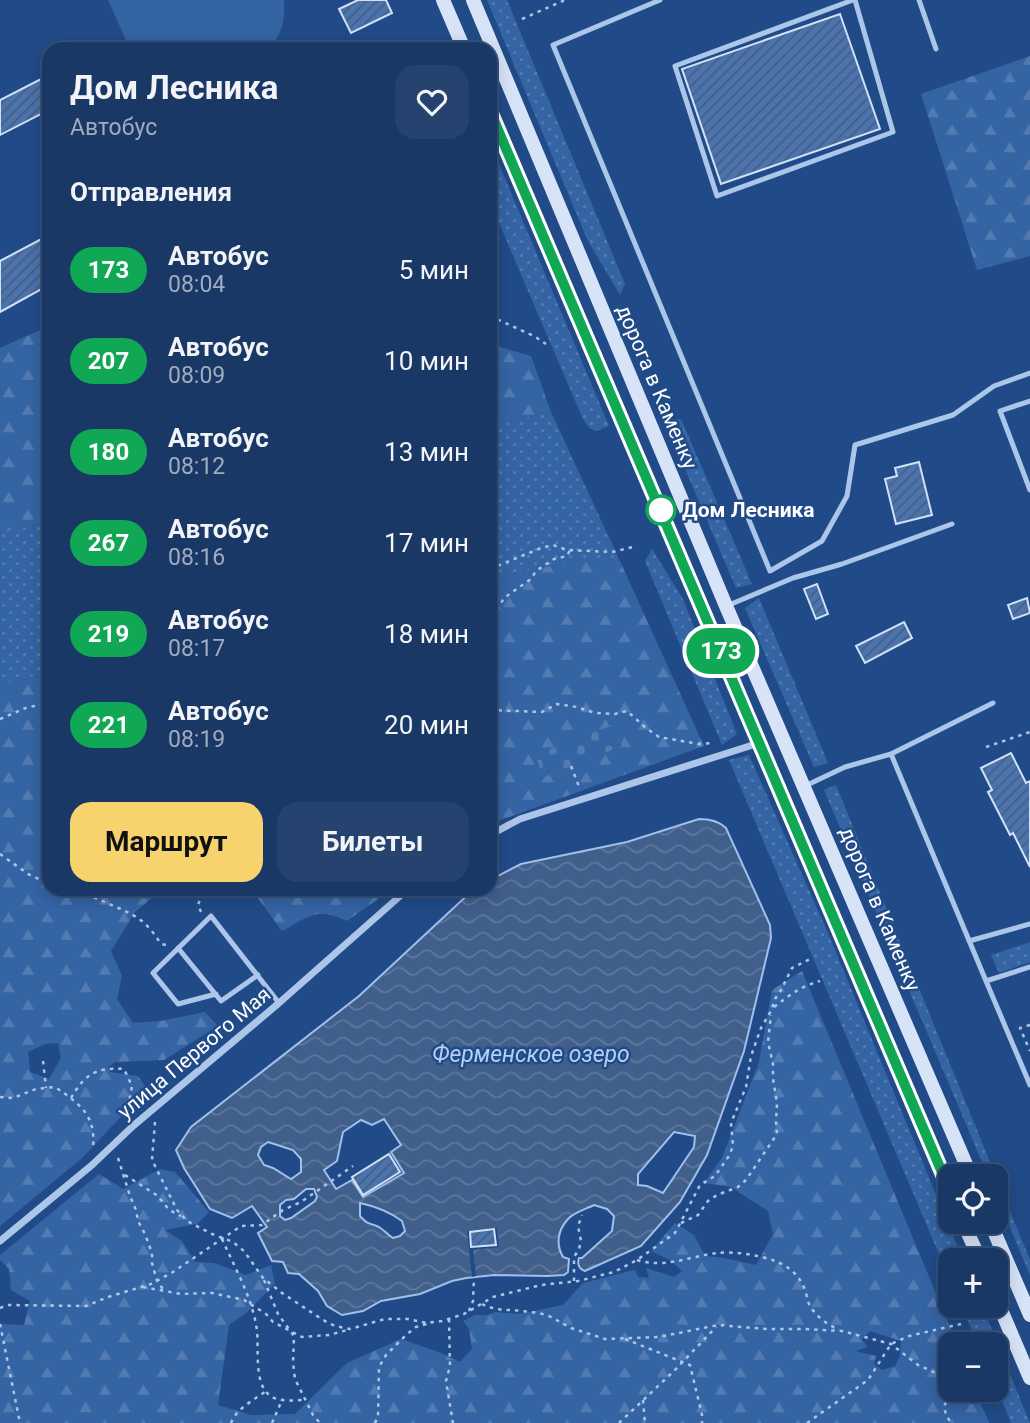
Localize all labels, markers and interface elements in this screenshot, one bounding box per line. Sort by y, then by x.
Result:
button: heart [395,65,469,139]
text: Дом Лесника [70,68,278,107]
text: Автобус [70,114,157,141]
text: Отправления [70,177,232,207]
text: Автобус [168,241,269,271]
text: 5 мин [399,255,469,285]
text: 173 [88,256,129,284]
text: 08:04 [168,271,225,298]
street label: дорога в Каменку [612,301,702,473]
text: Автобус [168,332,269,362]
text: 10 мин [384,346,469,376]
text: 207 [88,347,129,375]
text: 08:09 [168,362,225,389]
text: Автобус [168,423,269,453]
text: 13 мин [384,437,469,467]
text: 180 [88,438,129,466]
text: 08:12 [168,453,225,480]
marker: Дом Лесника [646,495,676,525]
place label: Дом Лесника [682,498,815,522]
text: Автобус [168,514,269,544]
text: 17 мин [384,528,469,558]
text: 267 [88,529,129,557]
text: 08:16 [168,544,225,571]
text: Автобус [168,605,269,635]
text: 18 мин [384,619,469,649]
text: 219 [88,620,129,648]
line badge: 173 [681,628,761,674]
text: 08:17 [168,635,225,662]
text: 173 [700,637,742,665]
text: Автобус [168,696,269,726]
text: 20 мин [384,710,469,740]
text: 221 [88,711,129,739]
text: 08:19 [168,726,225,753]
button: Маршрут [70,802,263,882]
button: Билеты [277,802,469,882]
street label: дорога в Каменку [835,823,925,995]
street label: улица Первого Мая [113,982,275,1124]
water label: Ферменское озеро [432,1041,630,1068]
map controls [938,1164,1008,1402]
button: locate [938,1164,1008,1234]
button: + [938,1248,1008,1318]
button: − [938,1332,1008,1402]

